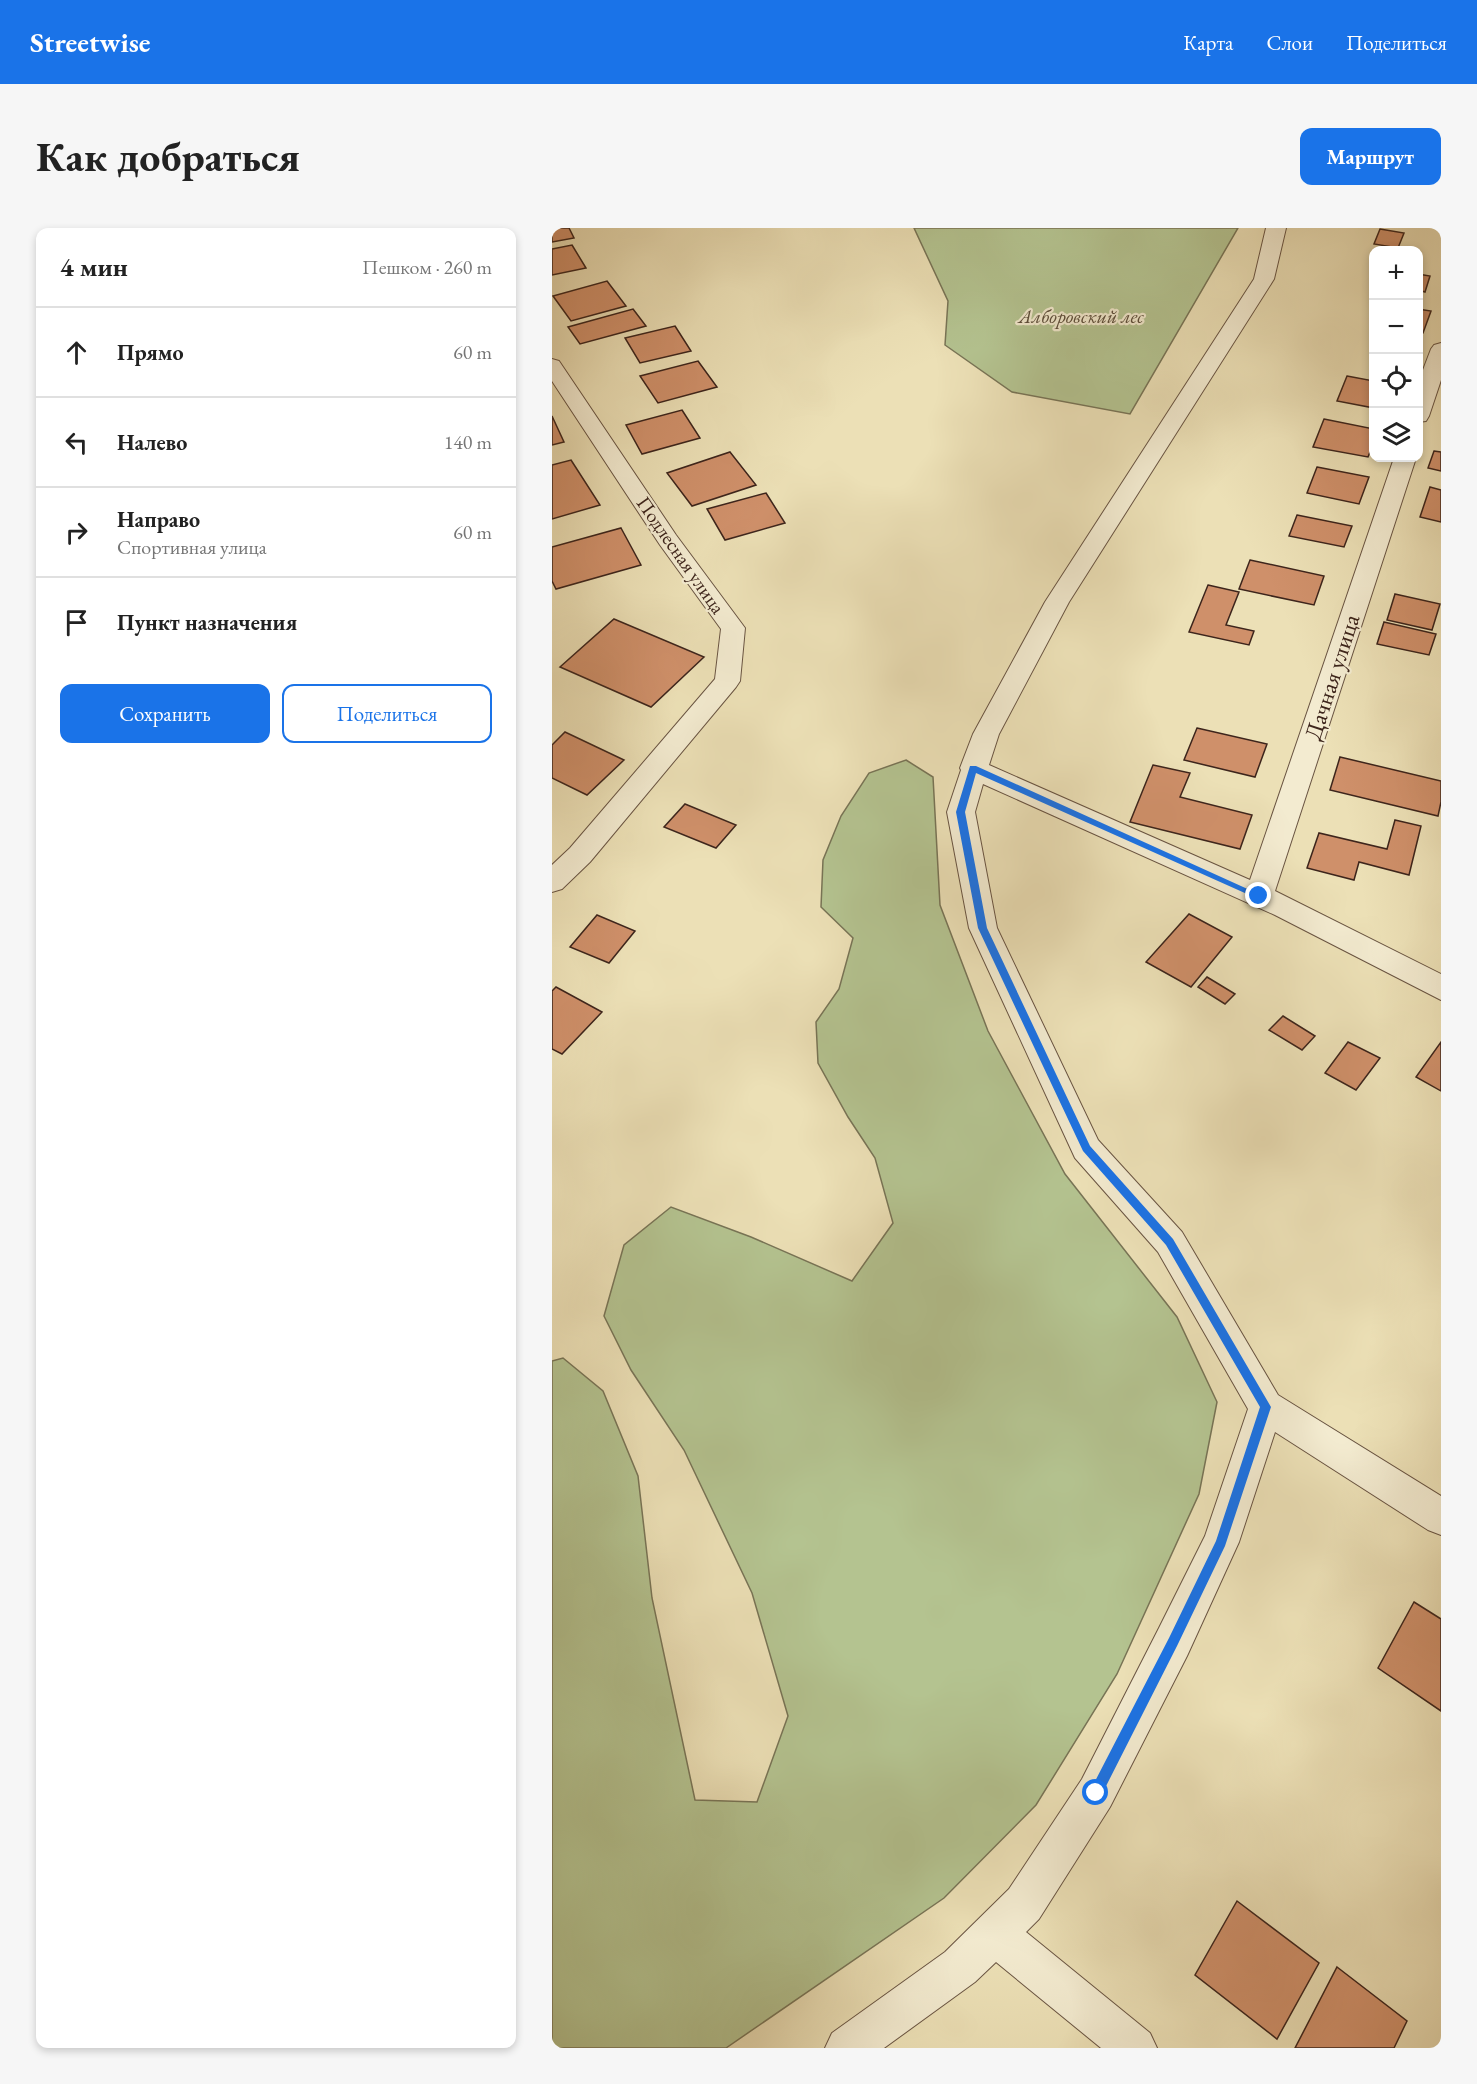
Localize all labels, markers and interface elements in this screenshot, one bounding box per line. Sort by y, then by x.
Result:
text: Streetwise [30,24,150,60]
text: Карта [1183,29,1233,56]
text: Слои [1266,29,1313,56]
text: Поделиться [1346,29,1447,56]
button: Маршрут [1300,128,1441,185]
text: Как добраться [36,129,300,184]
map controls [1369,246,1423,462]
button: + [1369,246,1423,300]
text: 4 мин [60,250,128,284]
text: Пешком · 260 m [362,254,492,280]
button: − [1369,300,1423,354]
park label: Алборовский лес [1016,303,1144,329]
icon: ahead [60,336,93,369]
text: Прямо [117,338,184,367]
text: 60 m [453,339,492,365]
button: locate [1369,354,1423,408]
button: layers [1369,408,1423,462]
icon: left [60,426,93,459]
text: Налево [117,428,187,457]
text: 140 m [444,429,492,455]
street label: Подлесная улица [631,491,731,619]
text: Направо [117,505,200,534]
icon: right [60,516,93,549]
text: 60 m [453,519,492,545]
text: Спортивная улица [117,534,267,560]
icon: arrive [60,606,93,639]
text: Пункт назначения [117,608,297,637]
street label: Дачная улица [1297,610,1367,744]
button: Сохранить [60,684,270,743]
button: Поделиться [282,684,492,743]
route end [1245,882,1271,908]
route start [1082,1779,1108,1805]

